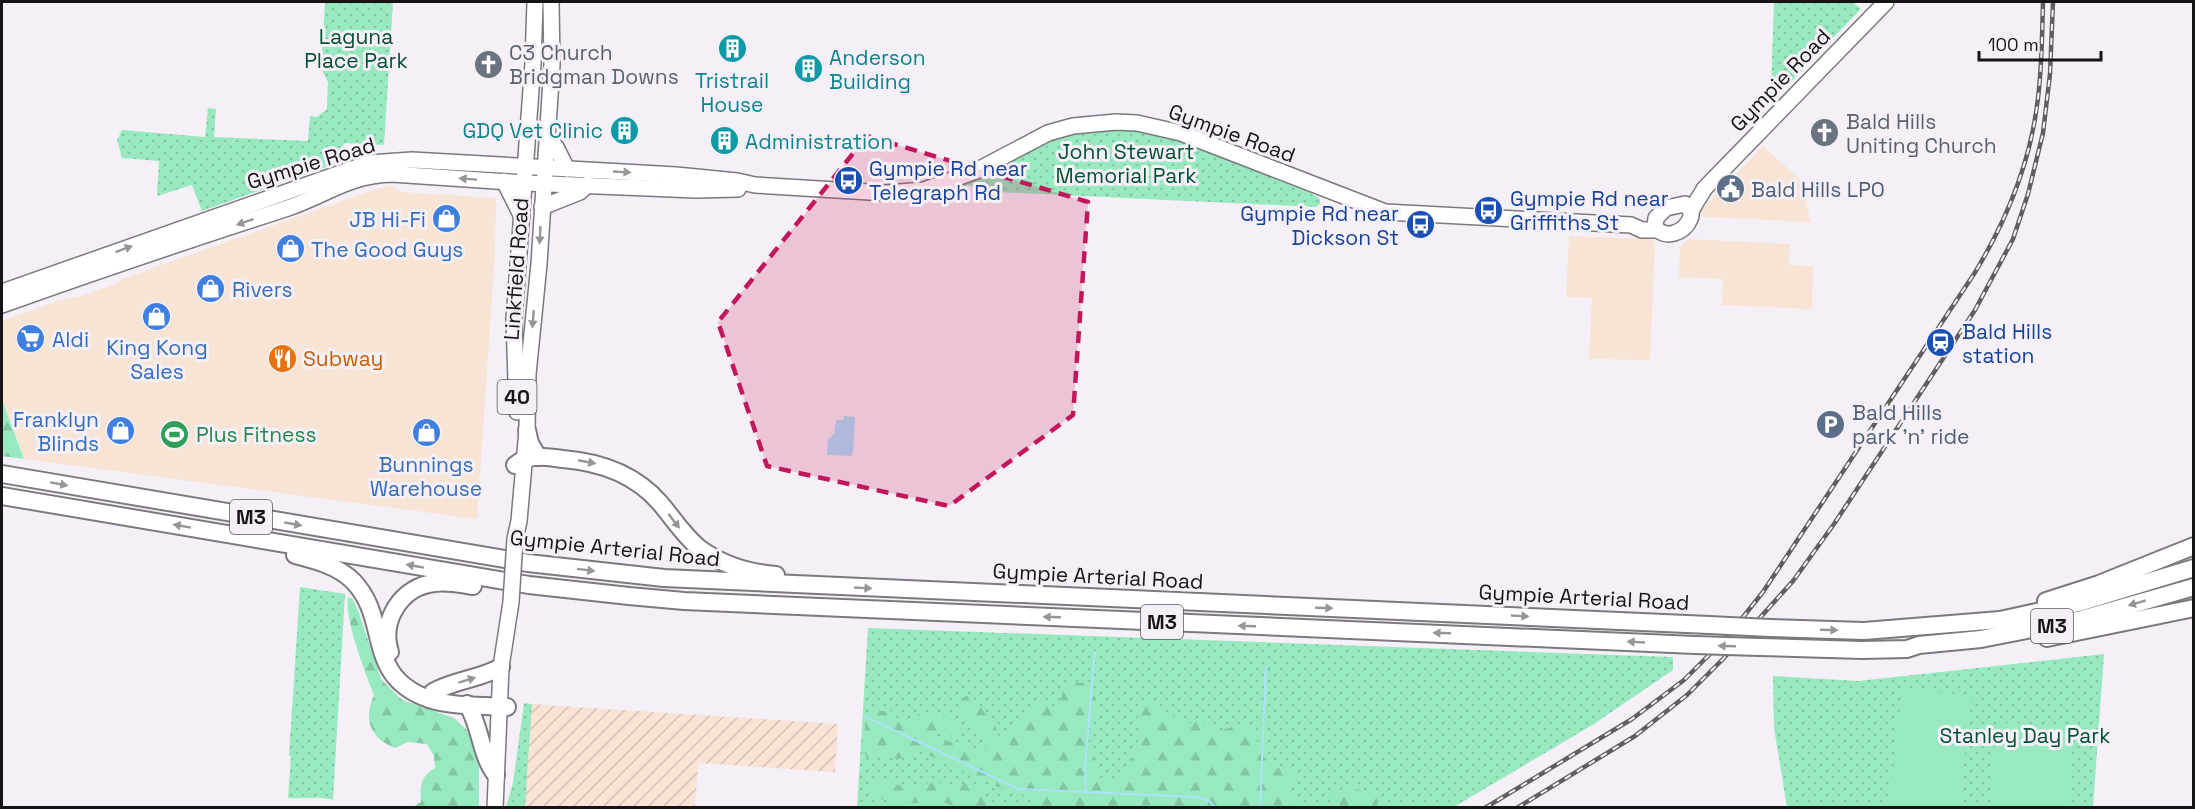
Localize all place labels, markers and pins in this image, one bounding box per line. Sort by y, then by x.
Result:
building icon: Tristrail House [716,33,748,65]
place label: C3 Church Bridgman Downs [509,39,679,90]
place label: Anderson Building [829,44,926,95]
church icon: C3 Church Bridgman Downs [472,48,504,80]
building icon: Anderson Building [792,53,824,85]
place label: Tristrail House [695,67,769,118]
place label: Bald Hills Uniting Church [1846,108,1997,159]
building icon: GDQ Vet Clinic [608,114,640,146]
place label: GDQ Vet Clinic [462,117,603,144]
church icon: Bald Hills Uniting Church [1809,117,1841,149]
building icon: Administration [708,125,740,157]
place label: Administration [745,128,893,155]
place label: Gympie Rd near Telegraph Rd [869,155,1028,206]
bus stop icon: Gympie Rd near Telegraph Rd [832,164,864,196]
public building icon: Bald Hills LPO [1714,173,1746,205]
place label: Bald Hills LPO [1751,176,1885,203]
place label: Gympie Rd near Griffiths St [1510,185,1669,236]
bus stop icon: Gympie Rd near Griffiths St [1473,194,1505,226]
place label: Gympie Rd near Dickson St [1240,200,1399,251]
shop icon: JB Hi-Fi [431,203,463,235]
place label: JB Hi-Fi [349,206,426,233]
bus stop icon: Gympie Rd near Dickson St [1404,209,1436,241]
shop icon: The Good Guys [274,233,306,265]
place label: The Good Guys [311,236,463,263]
shop icon: Rivers [195,273,227,305]
place label: Rivers [232,276,293,303]
shop icon: King Kong Sales [141,300,173,332]
place label: Bald Hills station [1962,318,2052,369]
supermarket icon: Aldi [15,323,47,355]
place label: Aldi [52,326,89,353]
station icon: Bald Hills station [1925,327,1957,359]
place label: King Kong Sales [106,334,208,385]
restaurant icon: Subway [266,342,298,374]
place label: Subway [303,345,383,372]
place label: Bald Hills park 'n' ride [1852,399,1969,450]
place label: Franklyn Blinds [13,406,99,457]
parking icon: Bald Hills park 'n' ride [1815,408,1847,440]
shop icon: Franklyn Blinds [104,415,136,447]
shop icon: Bunnings Warehouse [410,417,442,449]
sports icon: Plus Fitness [159,418,191,450]
place label: Plus Fitness [196,421,317,448]
place label: Bunnings Warehouse [370,451,482,502]

